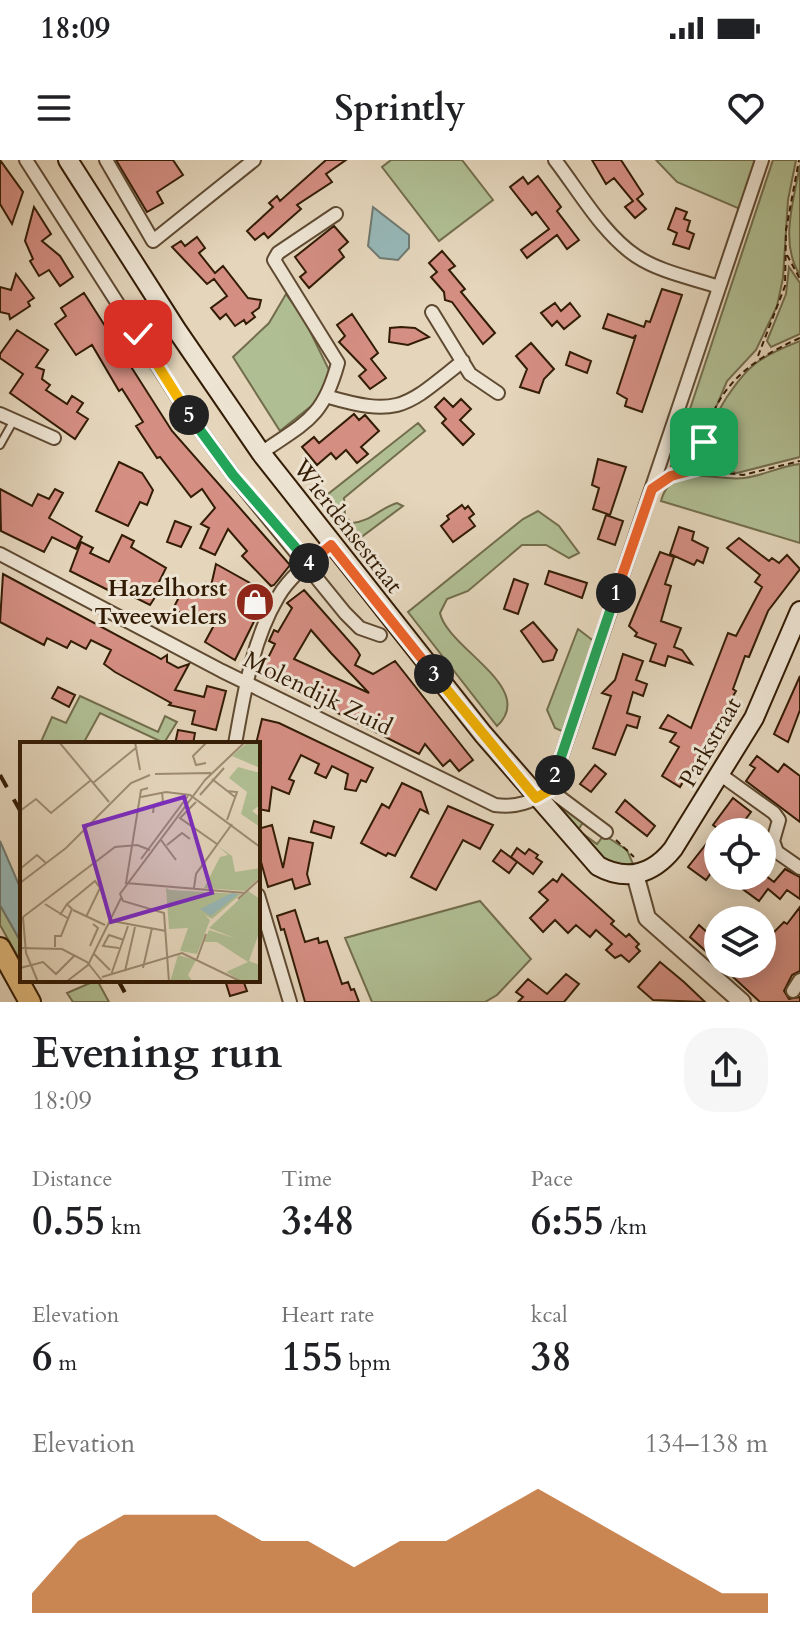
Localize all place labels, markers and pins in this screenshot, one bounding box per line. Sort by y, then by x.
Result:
pin [104,300,172,368]
pin: 5 [169,395,209,435]
pin [670,408,738,476]
pin: 4 [289,543,329,583]
place label: Hazelhorst Tweewielers [94,572,228,633]
pin: 1 [596,573,636,613]
shop icon: Hazelhorst Tweewielers [234,581,276,623]
pin: 3 [414,654,454,694]
pin: 2 [535,755,575,795]

